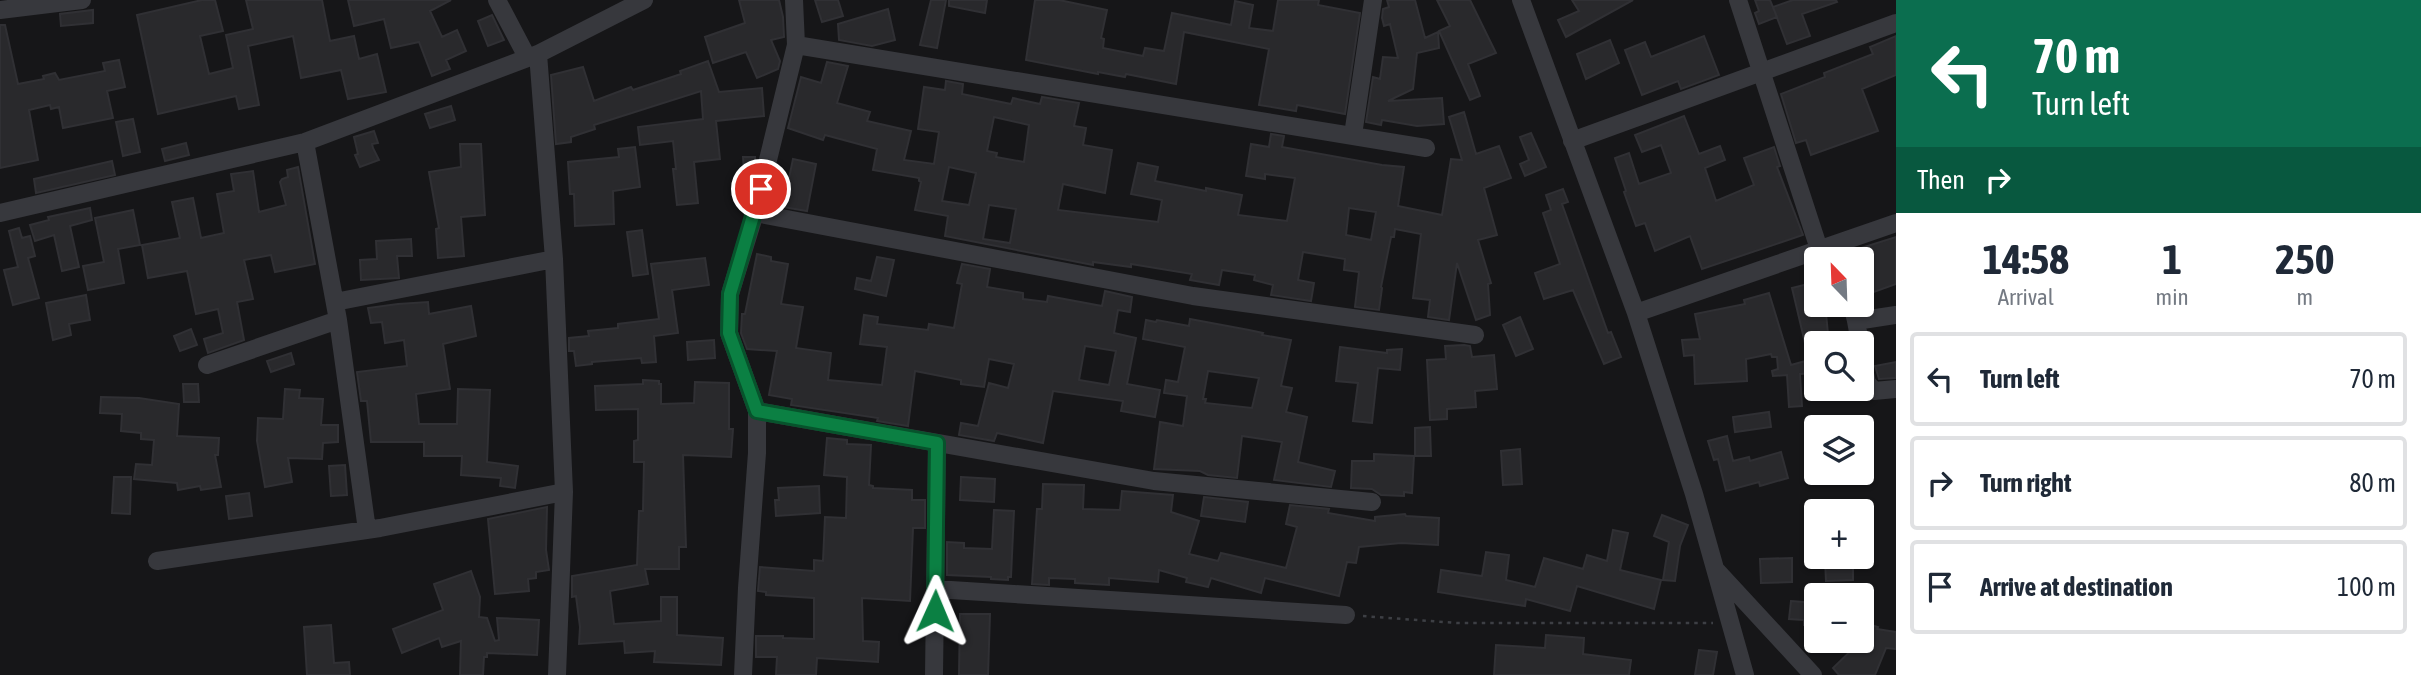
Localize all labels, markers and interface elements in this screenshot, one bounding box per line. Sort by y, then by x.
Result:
text: 70 m [2032,27,2120,83]
icon: left [1917,28,2008,119]
text: Turn left [2032,85,2130,122]
pin [731,159,791,219]
icon: right [1979,161,2017,199]
text: Then [1917,165,1965,195]
icon: arrive [742,170,780,208]
text: 14:58 [1983,235,2069,283]
text: 1 [2162,235,2182,283]
text: 250 [2275,235,2334,283]
north arrow [1804,247,1874,317]
map controls [1804,247,1874,653]
text: Arrival [1998,284,2054,310]
text: min [2156,284,2189,310]
text: m [2297,284,2313,310]
button: search [1804,331,1874,401]
icon: left [1921,360,1959,398]
text: Turn left [1980,364,2060,394]
text: 70 m [2349,364,2396,394]
button: layers [1804,415,1874,485]
icon: right [1921,464,1959,502]
text: Turn right [1980,468,2071,498]
text: 80 m [2349,468,2396,498]
button: + [1804,499,1874,569]
icon: arrive [1921,568,1959,606]
text: Arrive at destination [1980,572,2173,602]
text: 100 m [2337,572,2396,602]
position arrow [898,574,972,648]
button: − [1804,583,1874,653]

